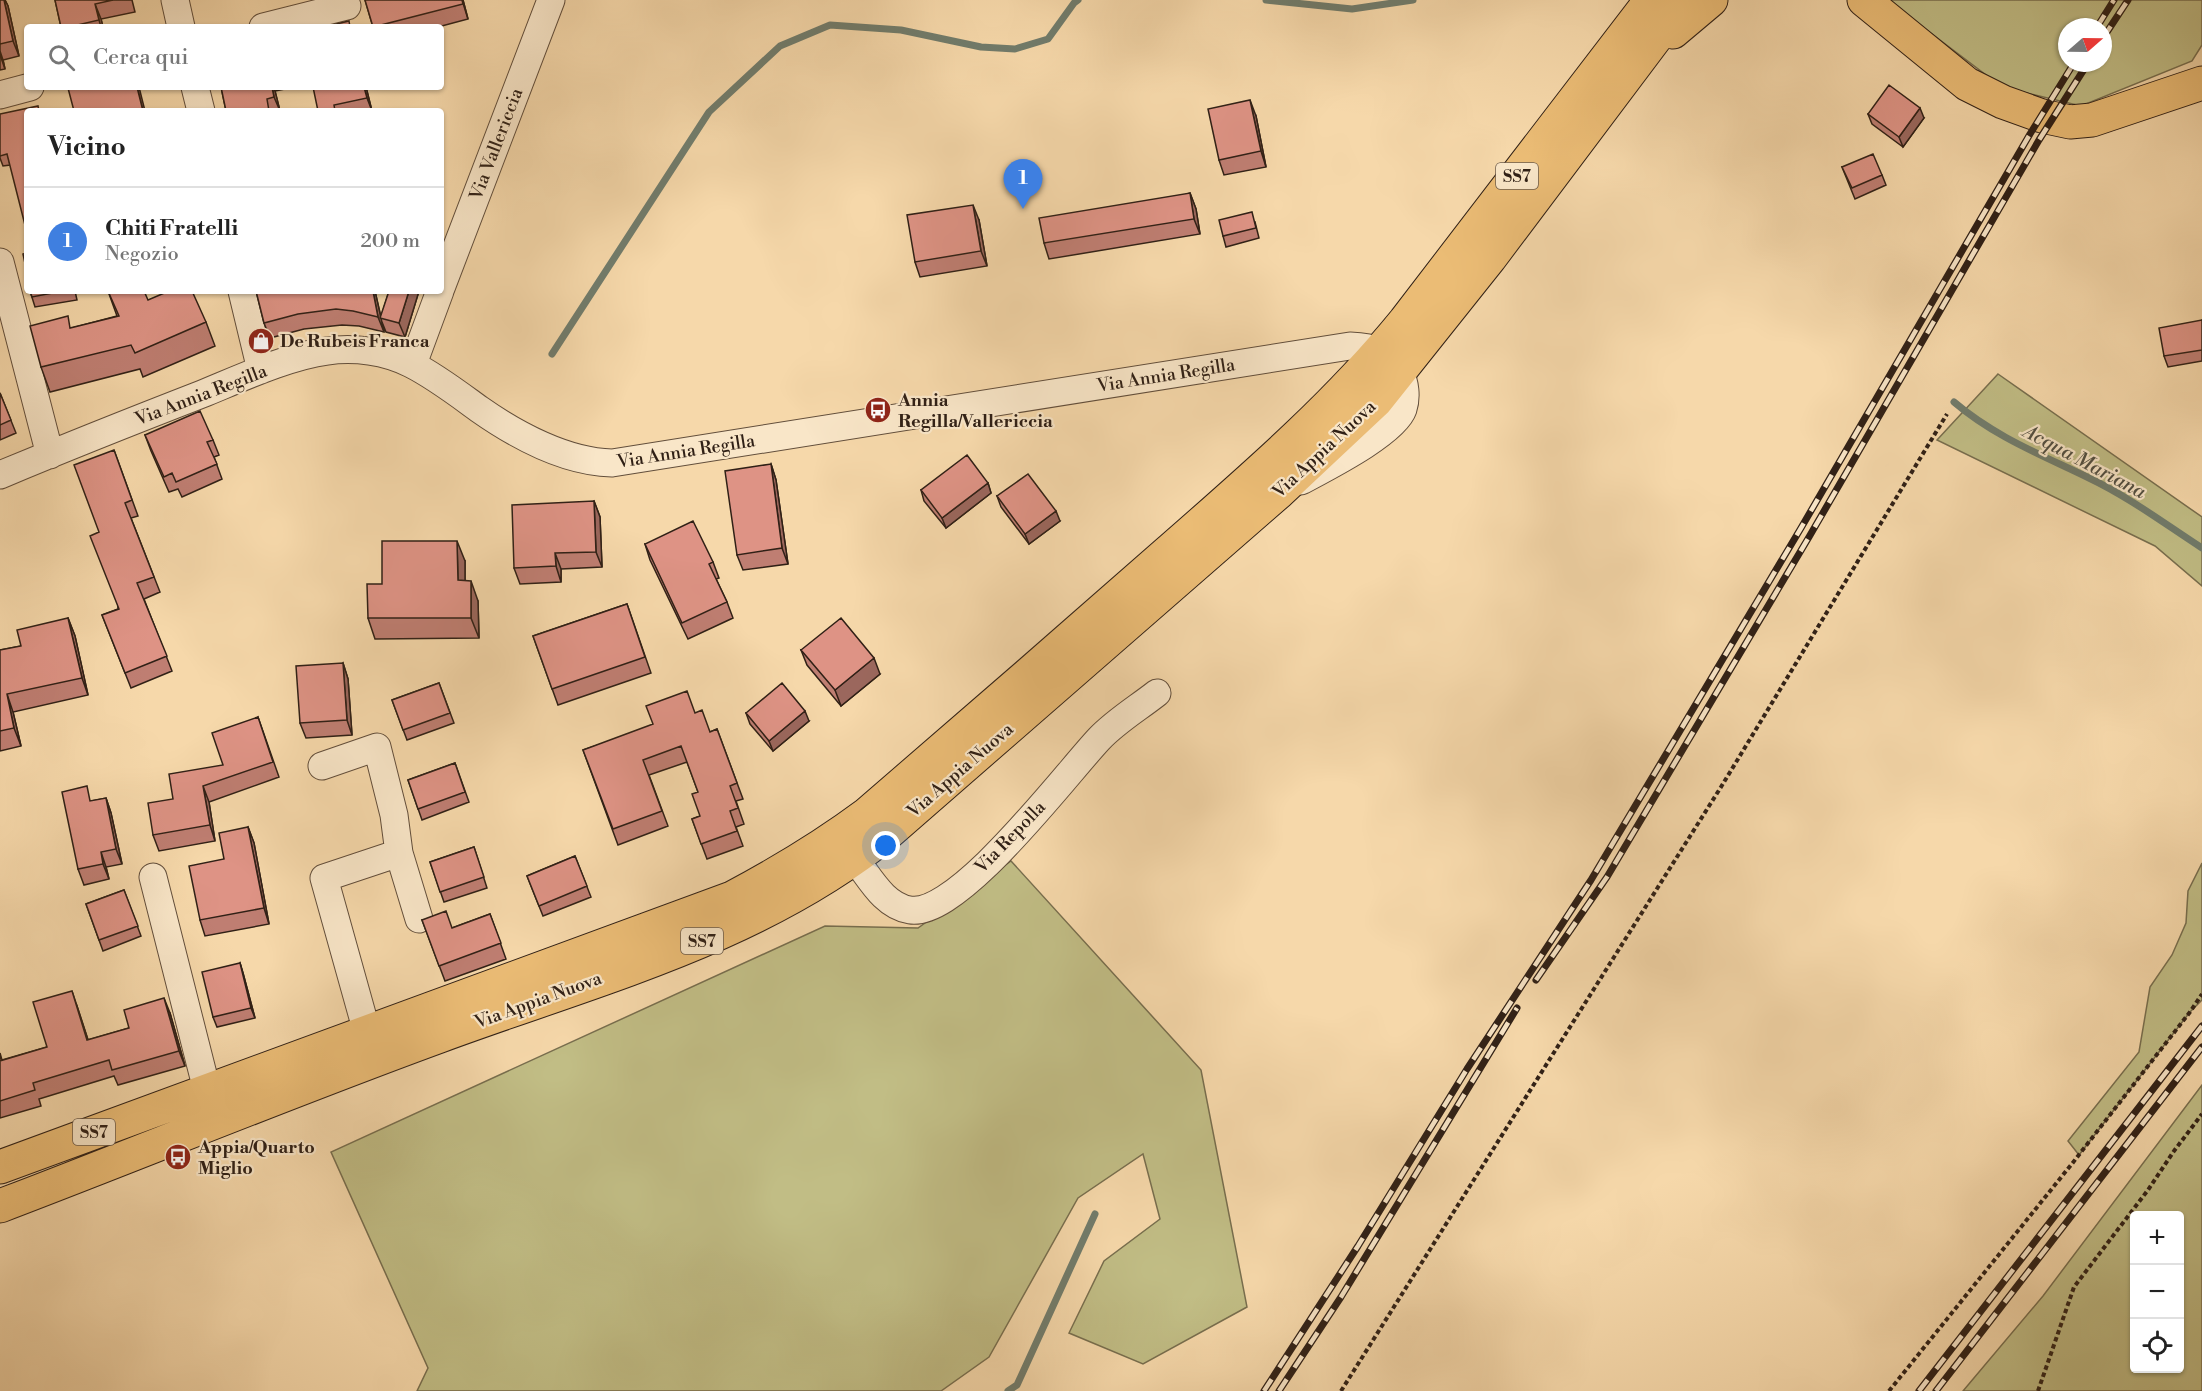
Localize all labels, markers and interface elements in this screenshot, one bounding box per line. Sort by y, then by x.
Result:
north arrow [2058,18,2112,72]
search box [24,24,444,90]
icon: search [45,41,78,74]
text: Cerca qui [93,44,189,71]
street label: Via Vallericcia [464,84,529,204]
text: Vicino [48,131,126,163]
pin: 1 [1004,160,1042,209]
road number: SS7 [1496,163,1538,189]
text: Chiti Fratelli [105,215,238,242]
text: 1 [63,229,72,254]
text: 200 m [360,229,420,254]
text: Negozio [105,242,179,267]
shop icon: De Rubeis Franca [246,326,276,356]
place label: De Rubeis Franca [280,330,430,353]
street label: Via Annia Regilla [1094,353,1238,398]
street label: Via Annia Regilla [131,359,271,432]
place label: Annia Regilla/Vallericcia [897,389,1053,433]
bus stop icon: Annia Regilla/Vallericcia [863,395,893,425]
street label: Via Appia Nuova [1267,395,1382,504]
water label: Acqua Mariana [2017,419,2151,505]
street label: Via Annia Regilla [614,429,758,474]
street label: Via Appia Nuova [902,717,1019,824]
street label: Via Repolla [969,796,1051,879]
your location [871,831,900,860]
road number: SS7 [681,928,723,954]
street label: Via Appia Nuova [470,966,606,1034]
road number: SS7 [73,1119,115,1145]
place label: Appia/Quarto Miglio [197,1136,315,1180]
bus stop icon: Appia/Quarto Miglio [163,1142,193,1172]
map controls [2130,1211,2184,1373]
button: + [2130,1211,2184,1265]
button: − [2130,1265,2184,1319]
button: locate [2130,1319,2184,1373]

